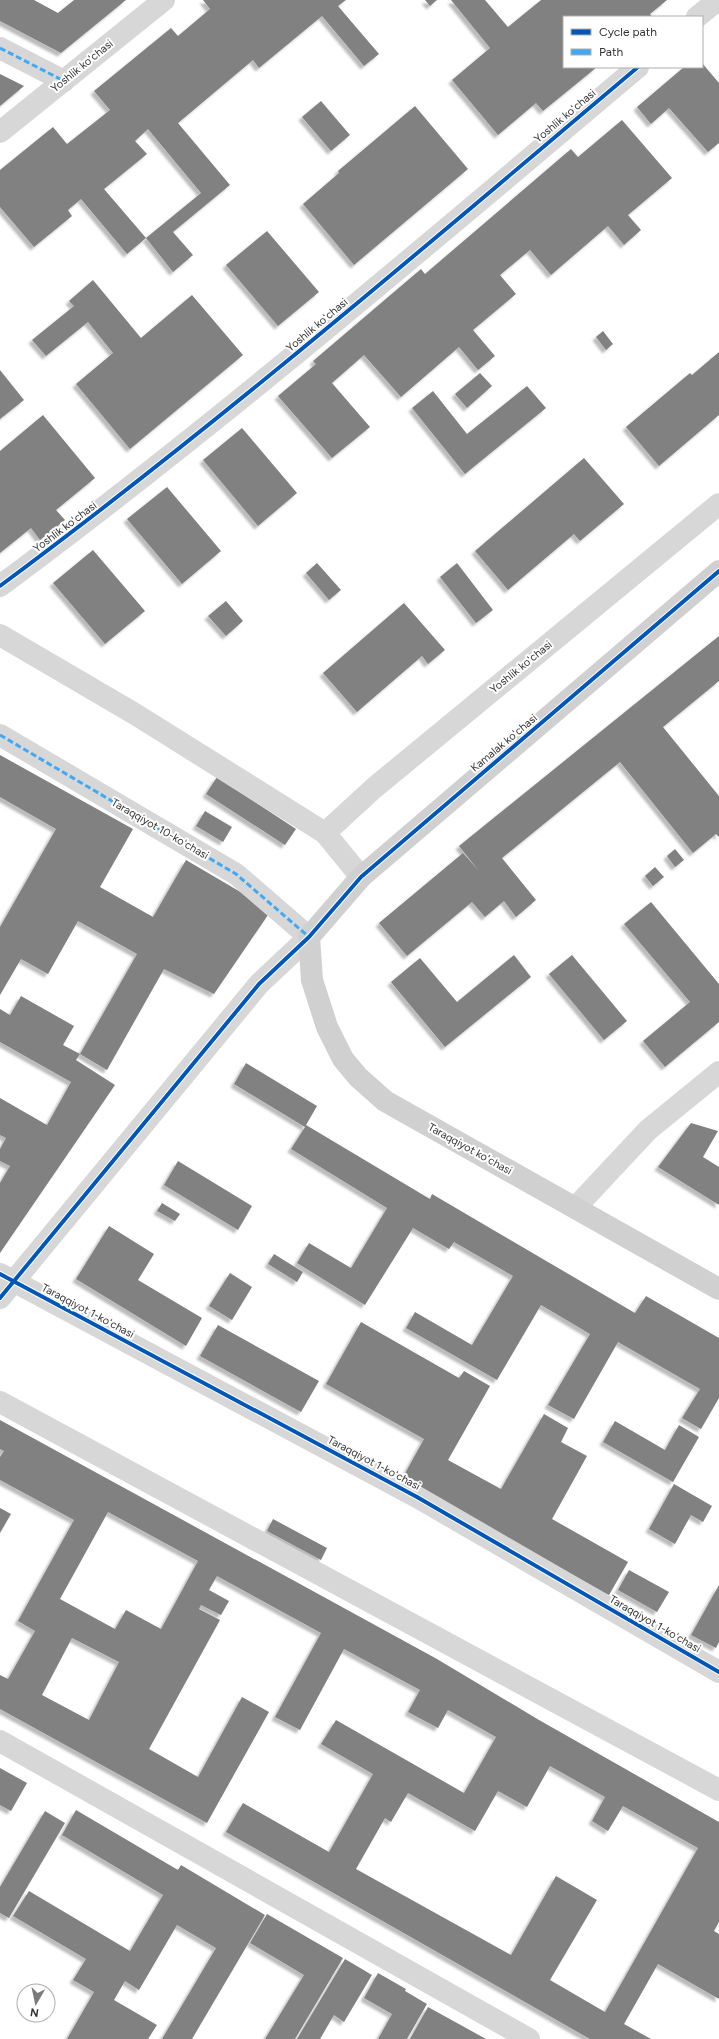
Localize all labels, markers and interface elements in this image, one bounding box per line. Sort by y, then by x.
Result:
legend [563,16,703,68]
text: Cycle path [599,25,657,39]
street label: Yoshlik koʻchasi [48,37,116,95]
text: Path [599,45,623,59]
street label: Yoshlik koʻchasi [532,87,598,145]
street label: Yoshlik koʻchasi [284,296,350,354]
street label: Yoshlik koʻchasi [31,499,99,555]
street label: Yoshlik koʻchasi [487,638,555,696]
street label: Kamalak koʻchasi [468,711,540,775]
street label: Taraqqiyot 10-koʻchasi [109,796,211,862]
street label: Taraqqiyot koʻchasi [426,1121,514,1177]
street label: Taraqqiyot 1-koʻchasi [39,1281,137,1341]
street label: Taraqqiyot 1-koʻchasi [325,1433,423,1493]
street label: Taraqqiyot 1-koʻchasi [607,1593,703,1655]
north arrow [16,1983,56,2023]
text: N [29,2005,40,2019]

